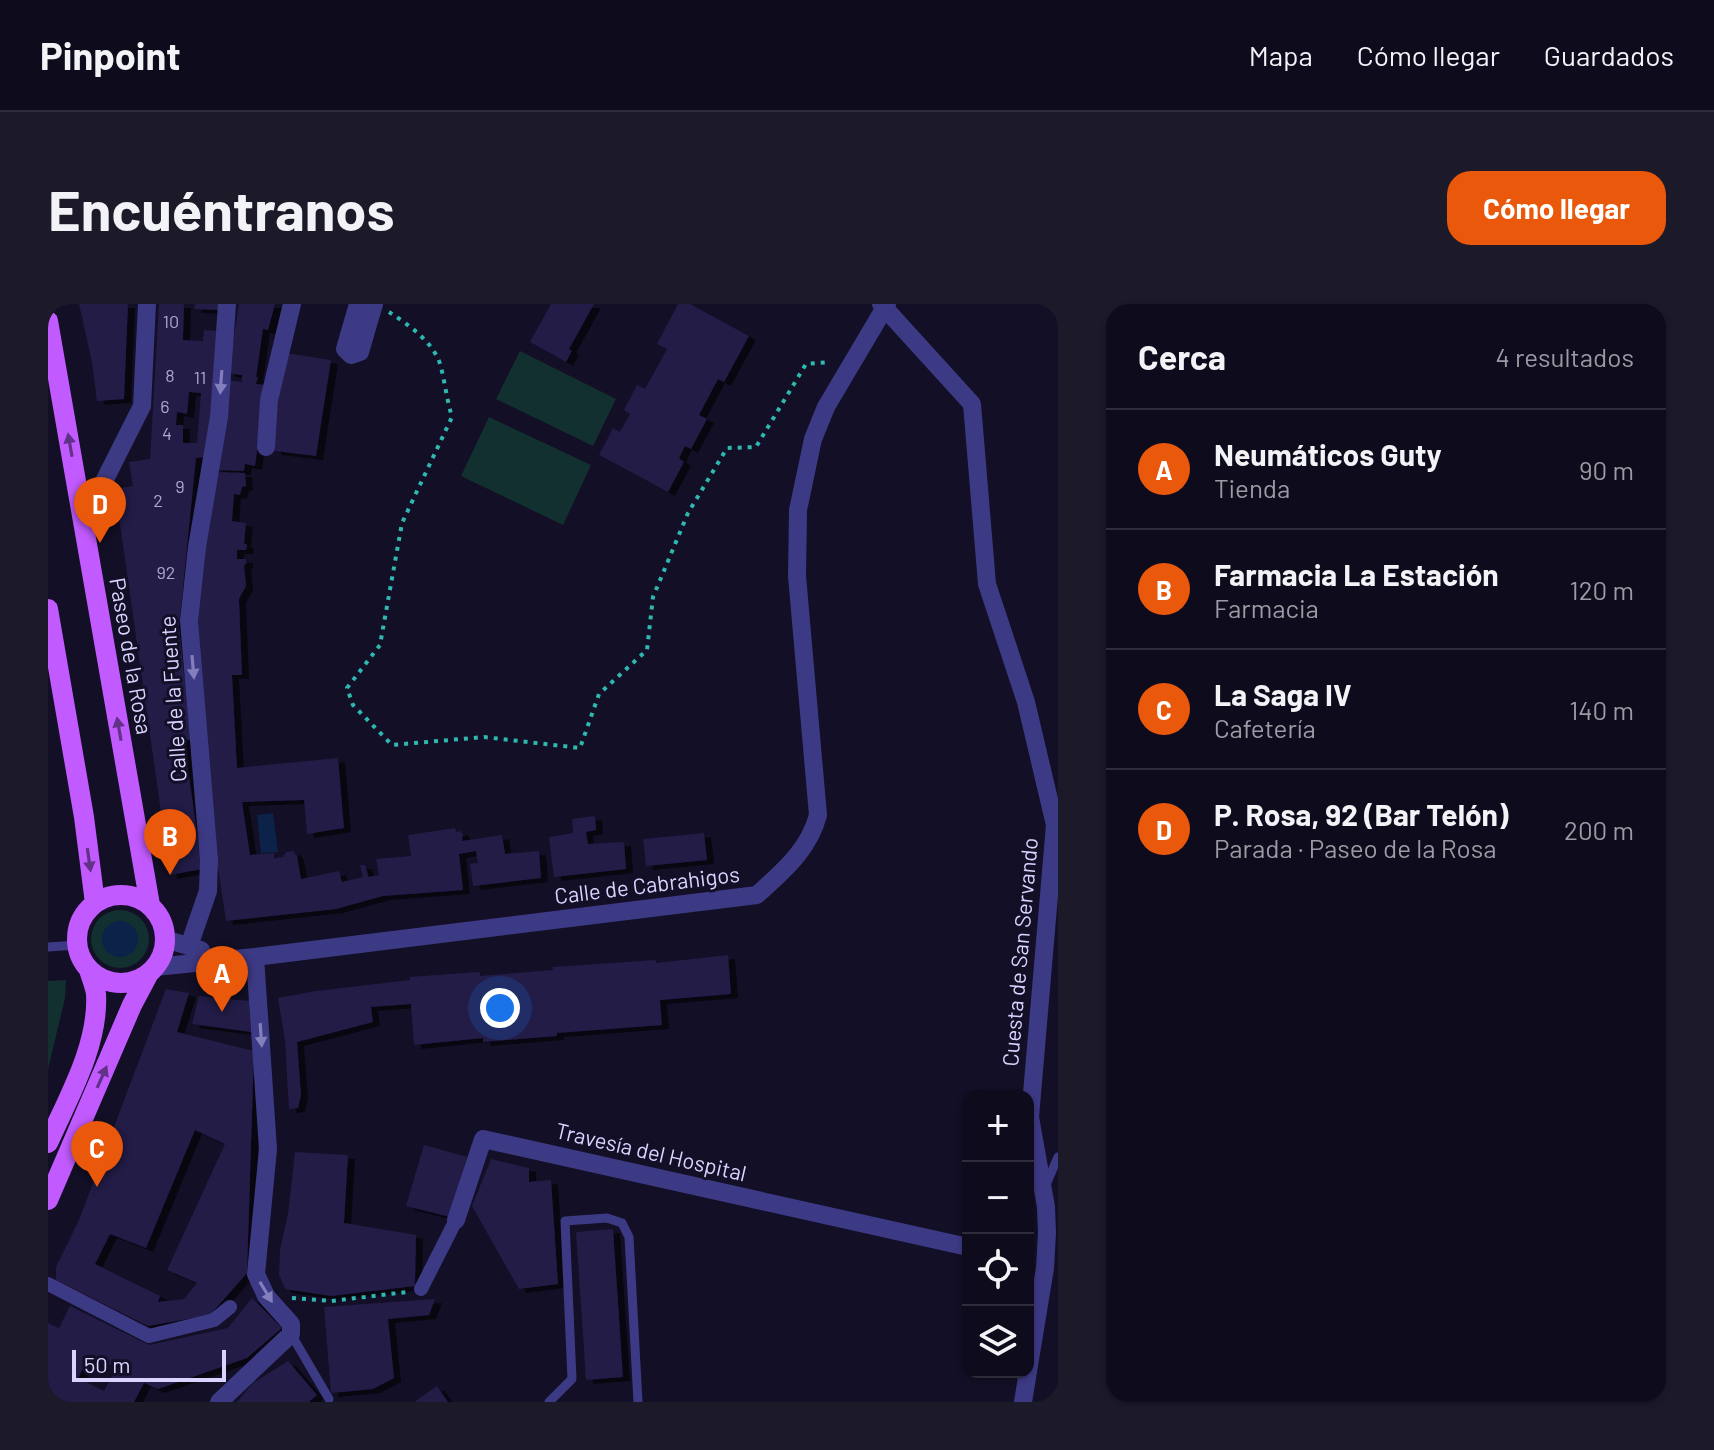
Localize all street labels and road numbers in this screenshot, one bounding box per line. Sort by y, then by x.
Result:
street label: Paseo de la Rosa [105,575,159,736]
street label: Calle de la Fuente [153,615,191,783]
street label: Cuesta de San Servando [996,836,1042,1067]
street label: Calle de Cabrahigos [553,860,741,908]
street label: Travesía del Hospital [553,1116,749,1186]

